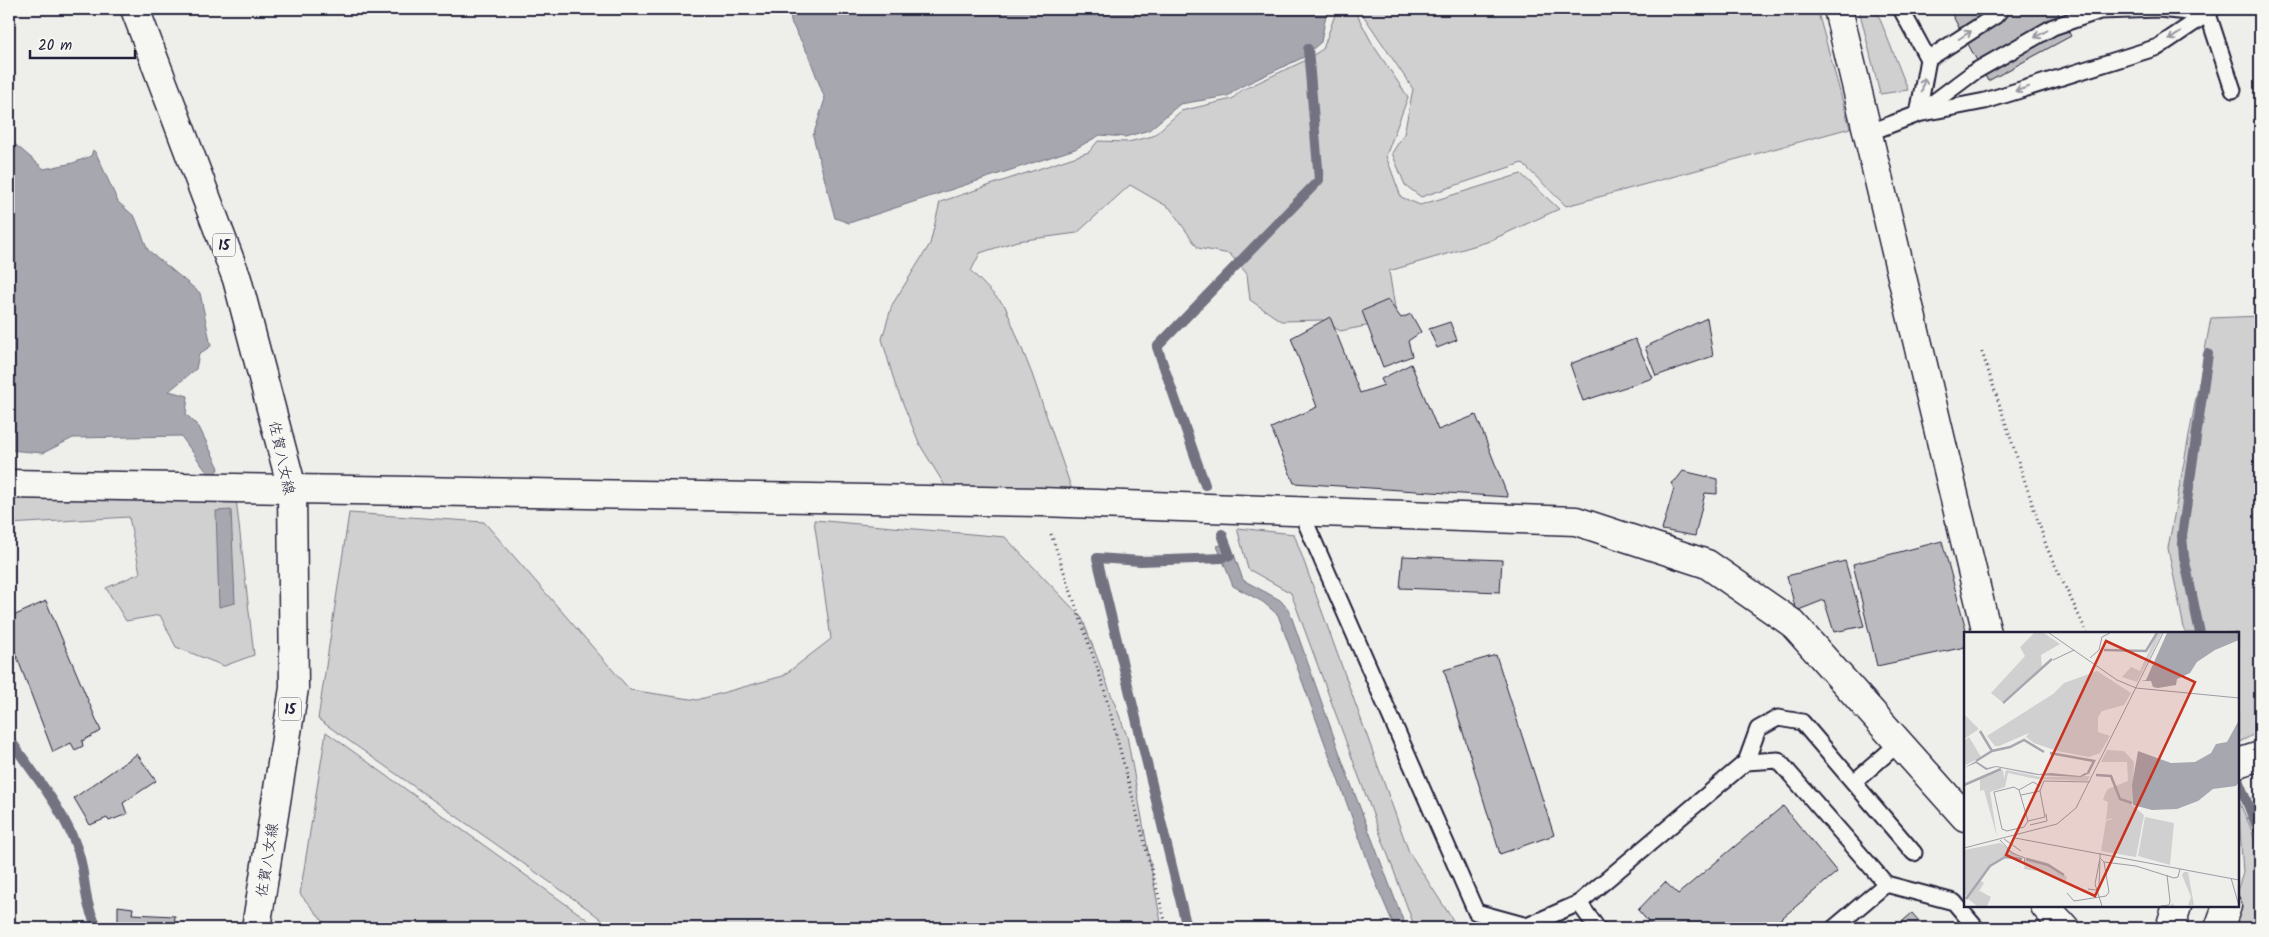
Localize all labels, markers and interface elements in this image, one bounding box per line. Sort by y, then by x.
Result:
scale bar [30,28,135,60]
one-way arrow [2034,29,2049,39]
one-way arrow [1958,30,1972,40]
one-way arrow [2168,31,2182,41]
text: 20 m [38,34,72,58]
one-way arrow [1919,77,1929,93]
one-way arrow [2015,85,2030,94]
road number: 15 [213,234,235,256]
street label: 佐賀八女線 [261,419,301,497]
inset map [1964,632,2239,907]
road number: 15 [279,698,301,721]
street label: 佐賀八女線 [250,821,286,899]

